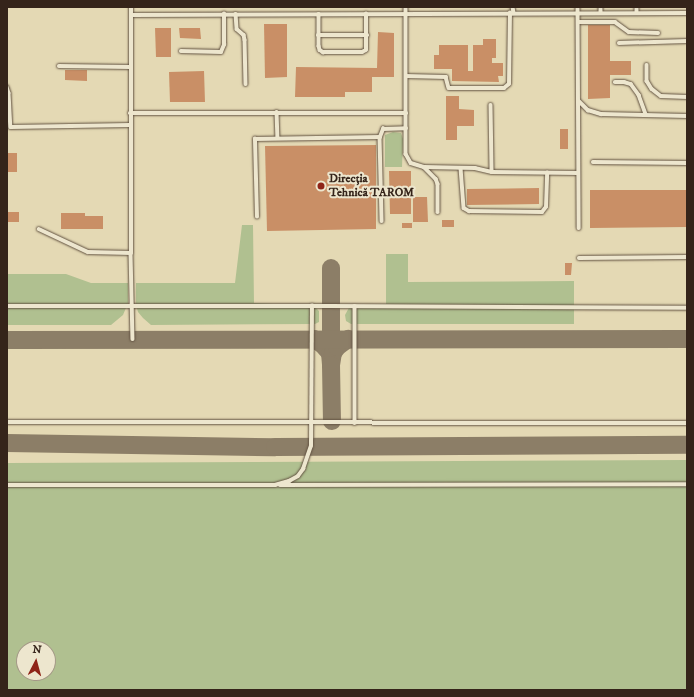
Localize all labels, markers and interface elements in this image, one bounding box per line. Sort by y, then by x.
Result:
place label: Direcţia Tehnică TAROM [329,172,414,200]
marker: Direcţia Tehnică TAROM [316,181,326,191]
north arrow [16,641,56,681]
text: N [32,643,42,657]

